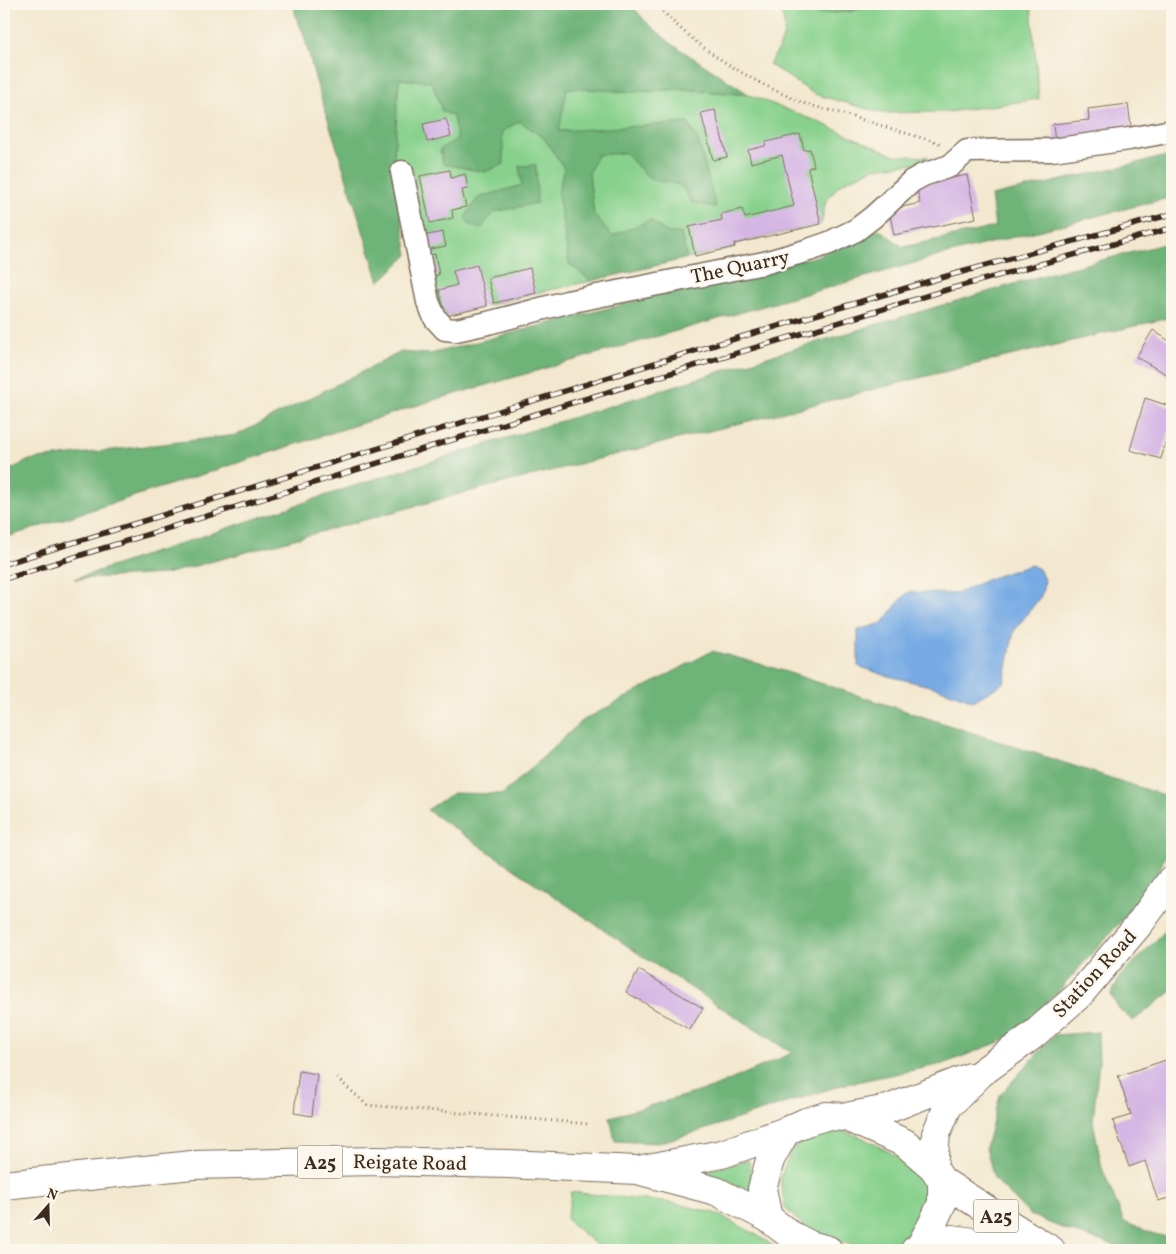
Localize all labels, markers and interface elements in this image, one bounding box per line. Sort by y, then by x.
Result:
street label: The Quarry [689,244,792,292]
street label: Station Road [1047,924,1144,1025]
road number: A25 [298,1146,342,1178]
street label: Reigate Road [353,1149,467,1179]
north arrow [22,1182,72,1232]
text: N [44,1185,60,1206]
road number: A25 [974,1200,1018,1232]

